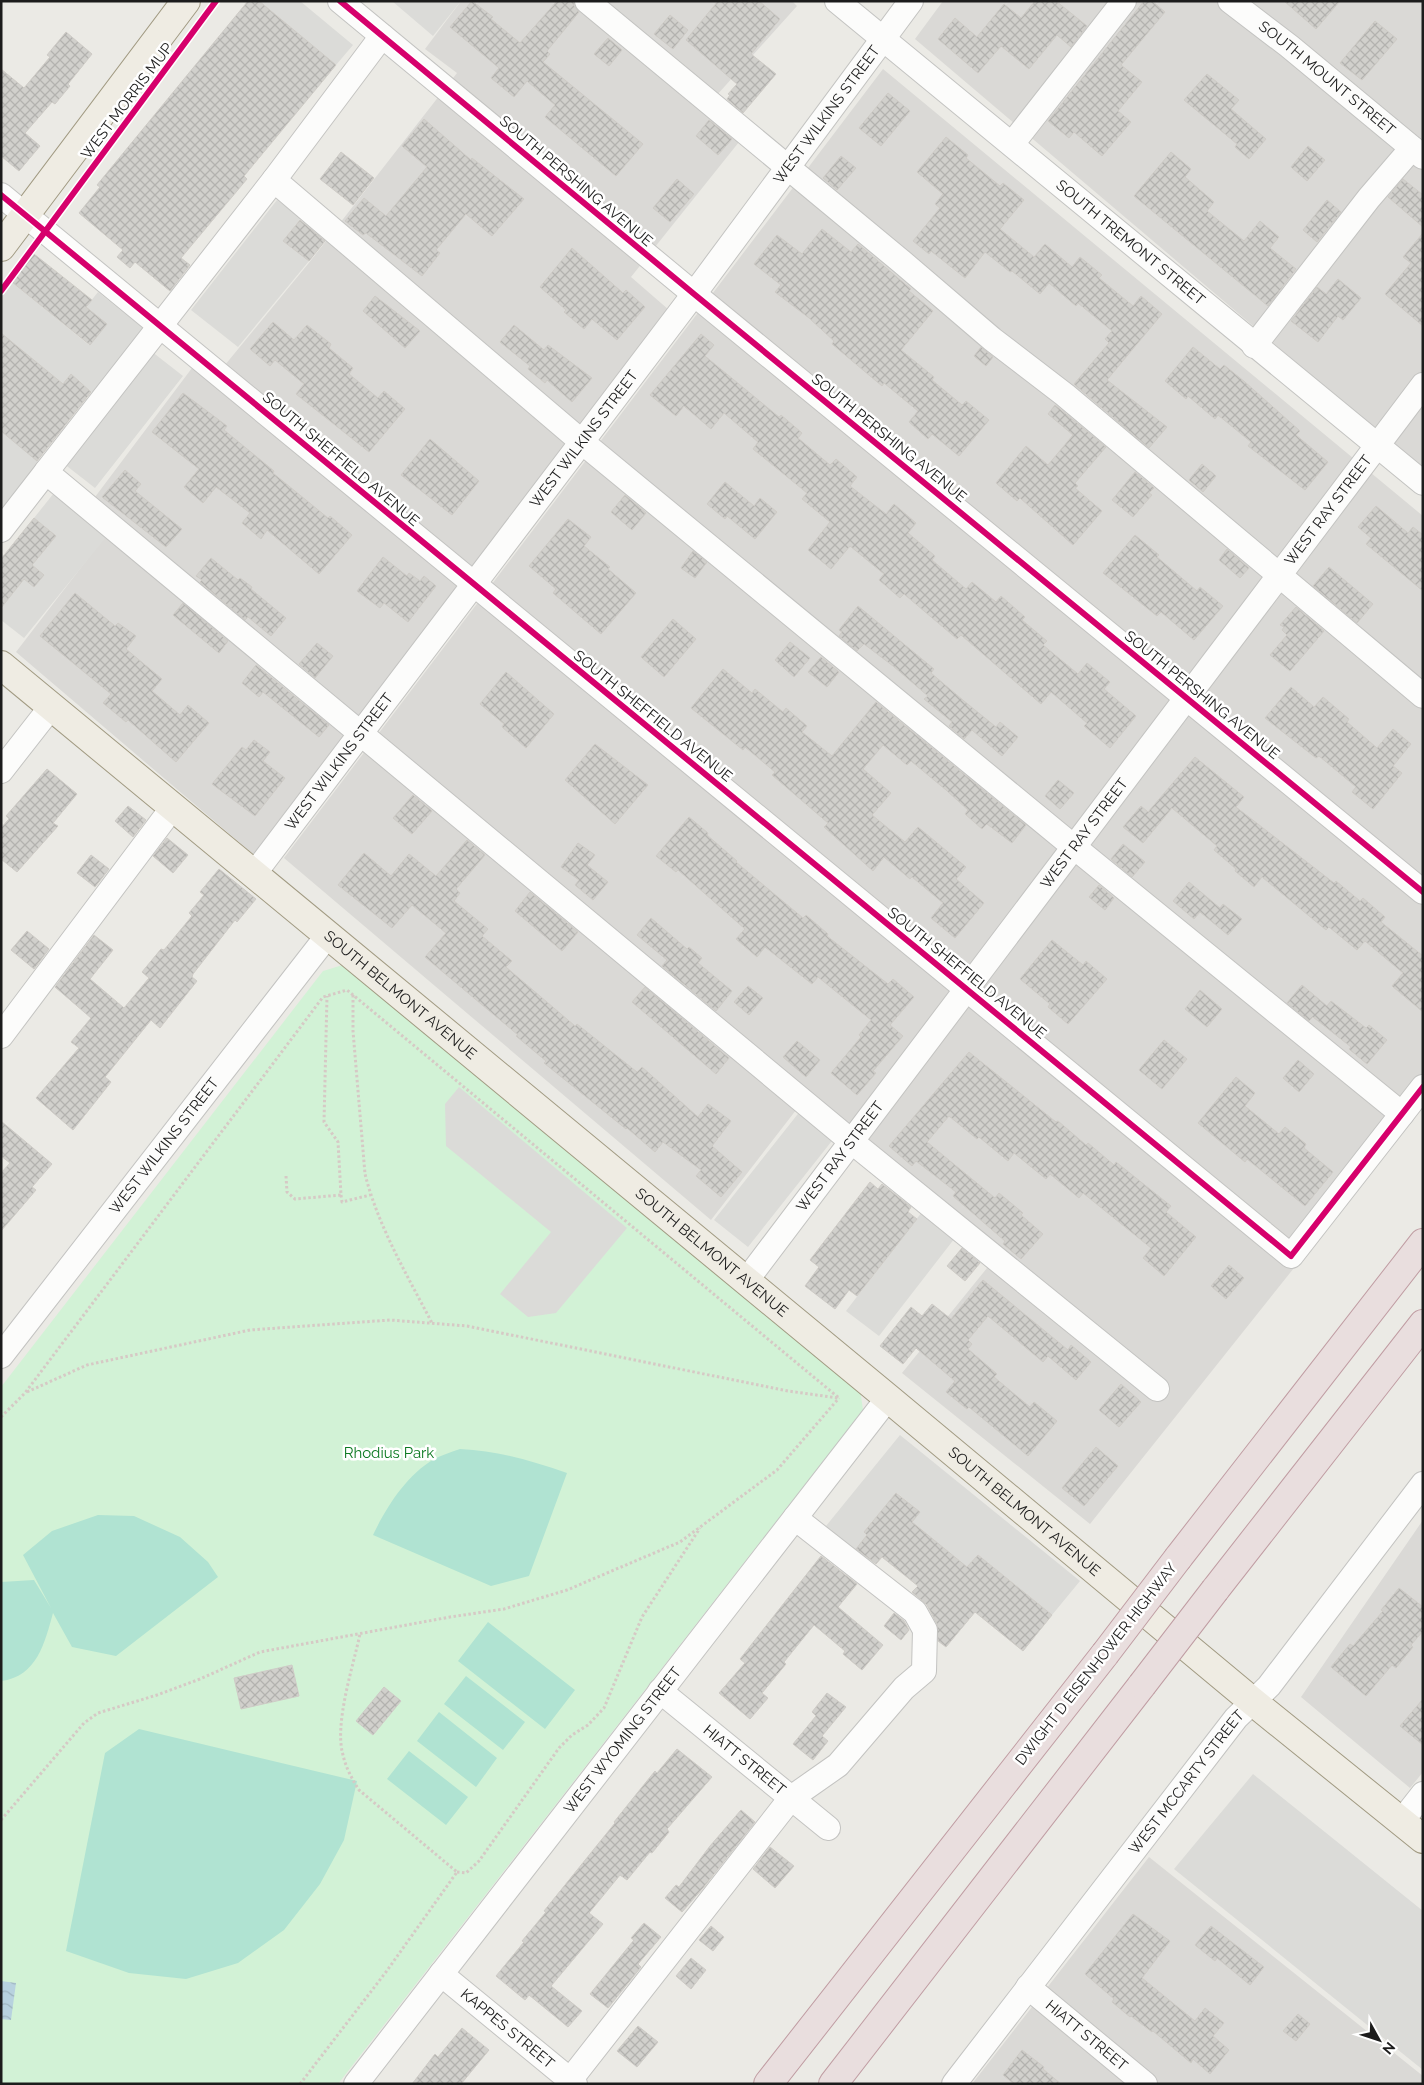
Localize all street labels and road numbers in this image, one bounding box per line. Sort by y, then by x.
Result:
street label: SOUTH MOUNT STREET [1255,17,1399,139]
street label: WEST MORRIS MUP [77,39,177,163]
street label: WEST WILKINS STREET [770,42,884,187]
street label: SOUTH PERSHING AVENUE [496,112,656,250]
street label: SOUTH TREMONT STREET [1052,176,1209,309]
street label: WEST WILKINS STREET [526,367,642,511]
street label: SOUTH PERSHING AVENUE [808,370,970,506]
street label: SOUTH SHEFFIELD AVENUE [259,388,423,530]
street label: WEST RAY STREET [1281,452,1376,569]
street label: SOUTH PERSHING AVENUE [1121,627,1283,763]
street label: SOUTH SHEFFIELD AVENUE [570,646,736,786]
street label: WEST WILKINS STREET [281,690,397,834]
street label: WEST RAY STREET [1037,775,1132,892]
street label: SOUTH SHEFFIELD AVENUE [884,903,1050,1043]
street label: SOUTH BELMONT AVENUE [320,927,480,1063]
street label: WEST WILKINS STREET [106,1074,223,1218]
street label: WEST RAY STREET [793,1098,888,1215]
street label: SOUTH BELMONT AVENUE [632,1184,792,1321]
street label: SOUTH BELMONT AVENUE [945,1443,1104,1580]
street label: DWIGHT D EISENHOWER HIGHWAY [1011,1559,1181,1769]
street label: WEST WYOMING STREET [560,1663,685,1817]
street label: WEST MCCARTY STREET [1125,1706,1248,1858]
street label: HIATT STREET [700,1721,789,1799]
street label: KAPPES STREET [457,1985,558,2072]
street label: HIATT STREET [1042,1996,1131,2075]

